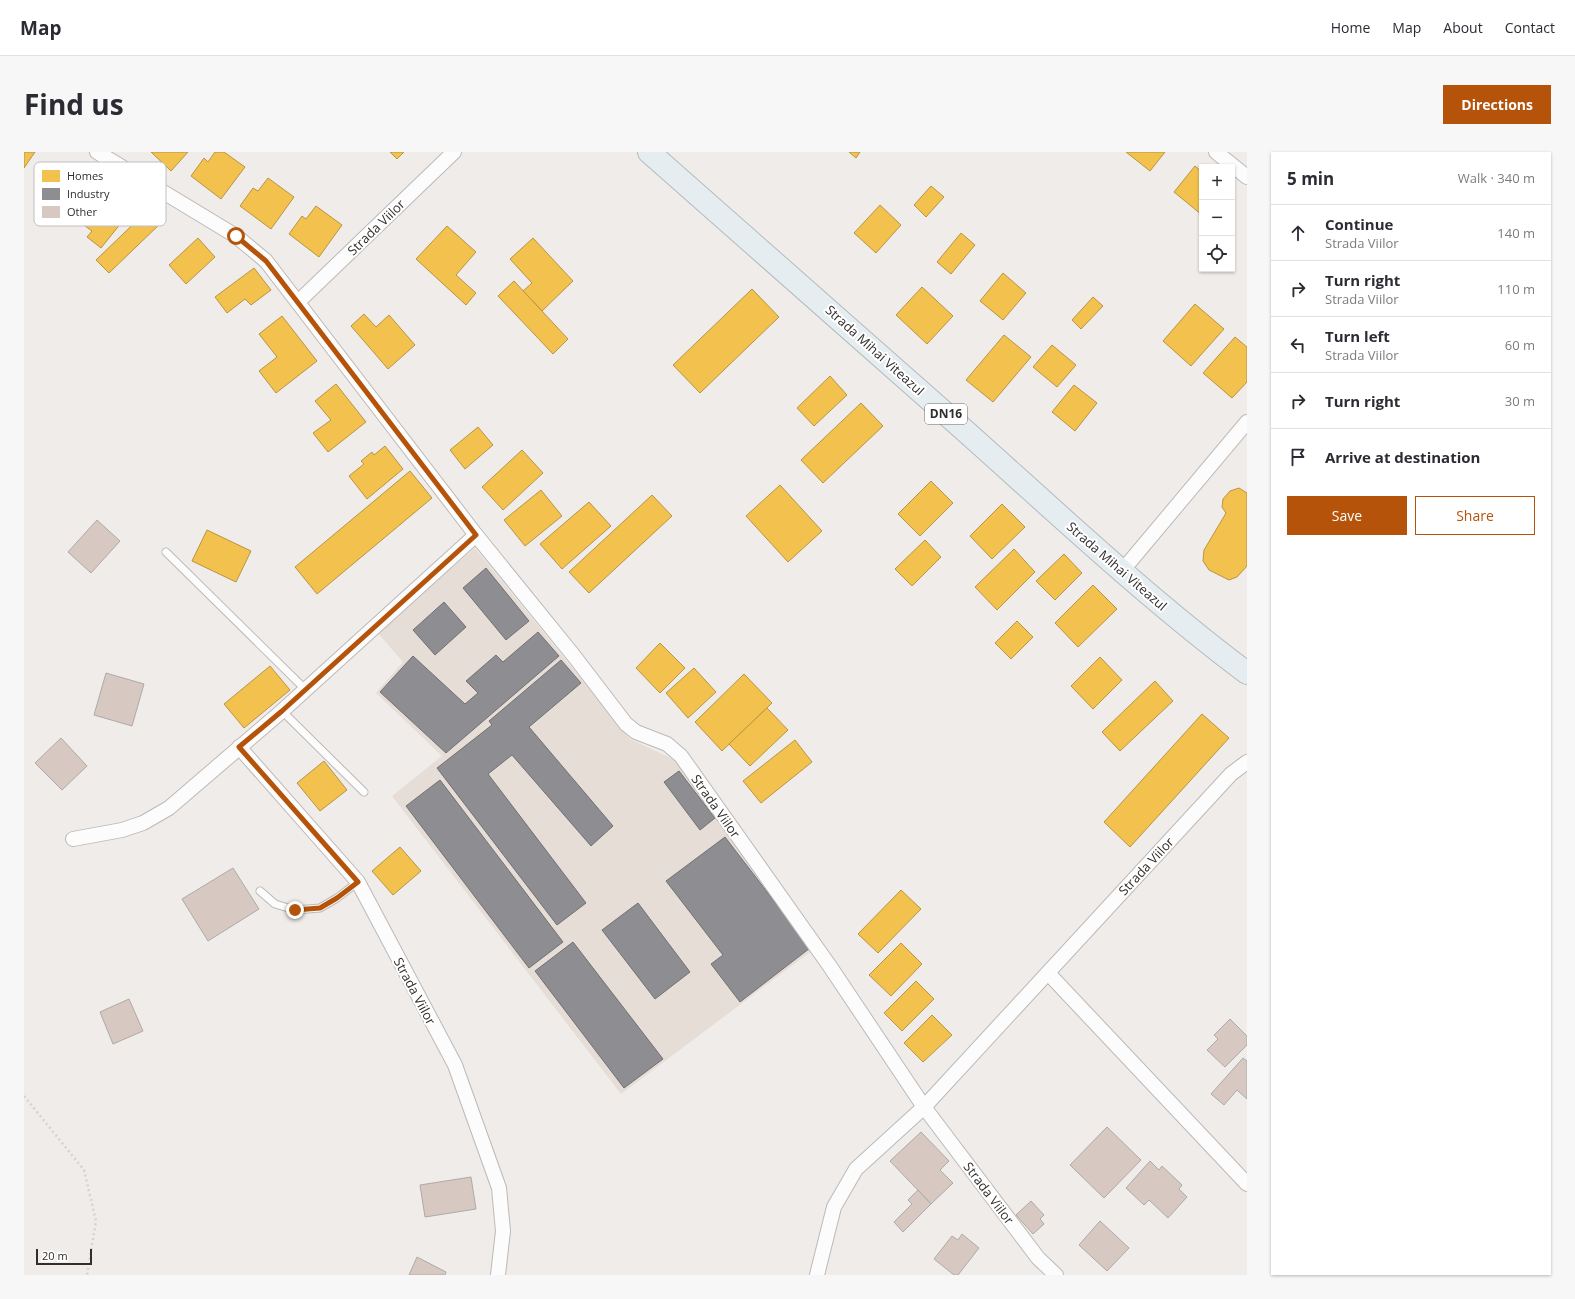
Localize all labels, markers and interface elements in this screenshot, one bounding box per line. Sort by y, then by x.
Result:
text: Map [20,15,61,41]
text: Home [1331,18,1370,37]
text: Map [1392,18,1421,37]
text: About [1443,18,1483,37]
text: Contact [1505,18,1555,37]
text: Find us [24,85,124,123]
button: Directions [1443,85,1551,124]
legend [34,162,166,226]
map controls [1199,164,1235,272]
button: + [1199,164,1235,200]
text: 5 min [1287,167,1334,190]
text: Homes [67,168,103,183]
text: Walk · 340 m [1458,169,1535,187]
text: Industry [67,186,110,201]
street label: Strada Viilor [343,194,409,259]
button: − [1199,200,1235,236]
text: Other [67,204,97,219]
text: Continue [1325,214,1393,234]
icon: ahead [1287,222,1309,244]
text: 140 m [1497,224,1535,242]
route start [227,227,245,245]
text: Strada Viilor [1325,234,1399,252]
button: locate [1199,236,1235,272]
text: Turn right [1325,270,1400,290]
icon: right [1287,278,1309,300]
text: 110 m [1497,280,1535,298]
text: Strada Viilor [1325,290,1399,308]
street label: Strada Mihai Viteazul [822,301,928,399]
text: Turn left [1325,326,1390,346]
icon: left [1287,334,1309,356]
text: 60 m [1505,336,1535,354]
text: Strada Viilor [1325,346,1399,364]
icon: right [1287,390,1309,412]
text: Turn right [1325,391,1400,411]
text: 30 m [1505,392,1535,410]
road number: DN16 [925,404,967,424]
icon: arrive [1287,446,1309,468]
text: Arrive at destination [1325,447,1480,467]
button: Save [1287,496,1407,535]
button: Share [1415,496,1535,535]
street label: Strada Mihai Viteazul [1063,517,1171,615]
street label: Strada Viilor [688,771,745,842]
street label: Strada Viilor [1114,832,1178,899]
route end [286,901,304,919]
street label: Strada Viilor [390,954,441,1028]
street label: Strada Viilor [960,1158,1019,1228]
scale bar [36,1247,92,1266]
text: 20 m [42,1248,68,1263]

